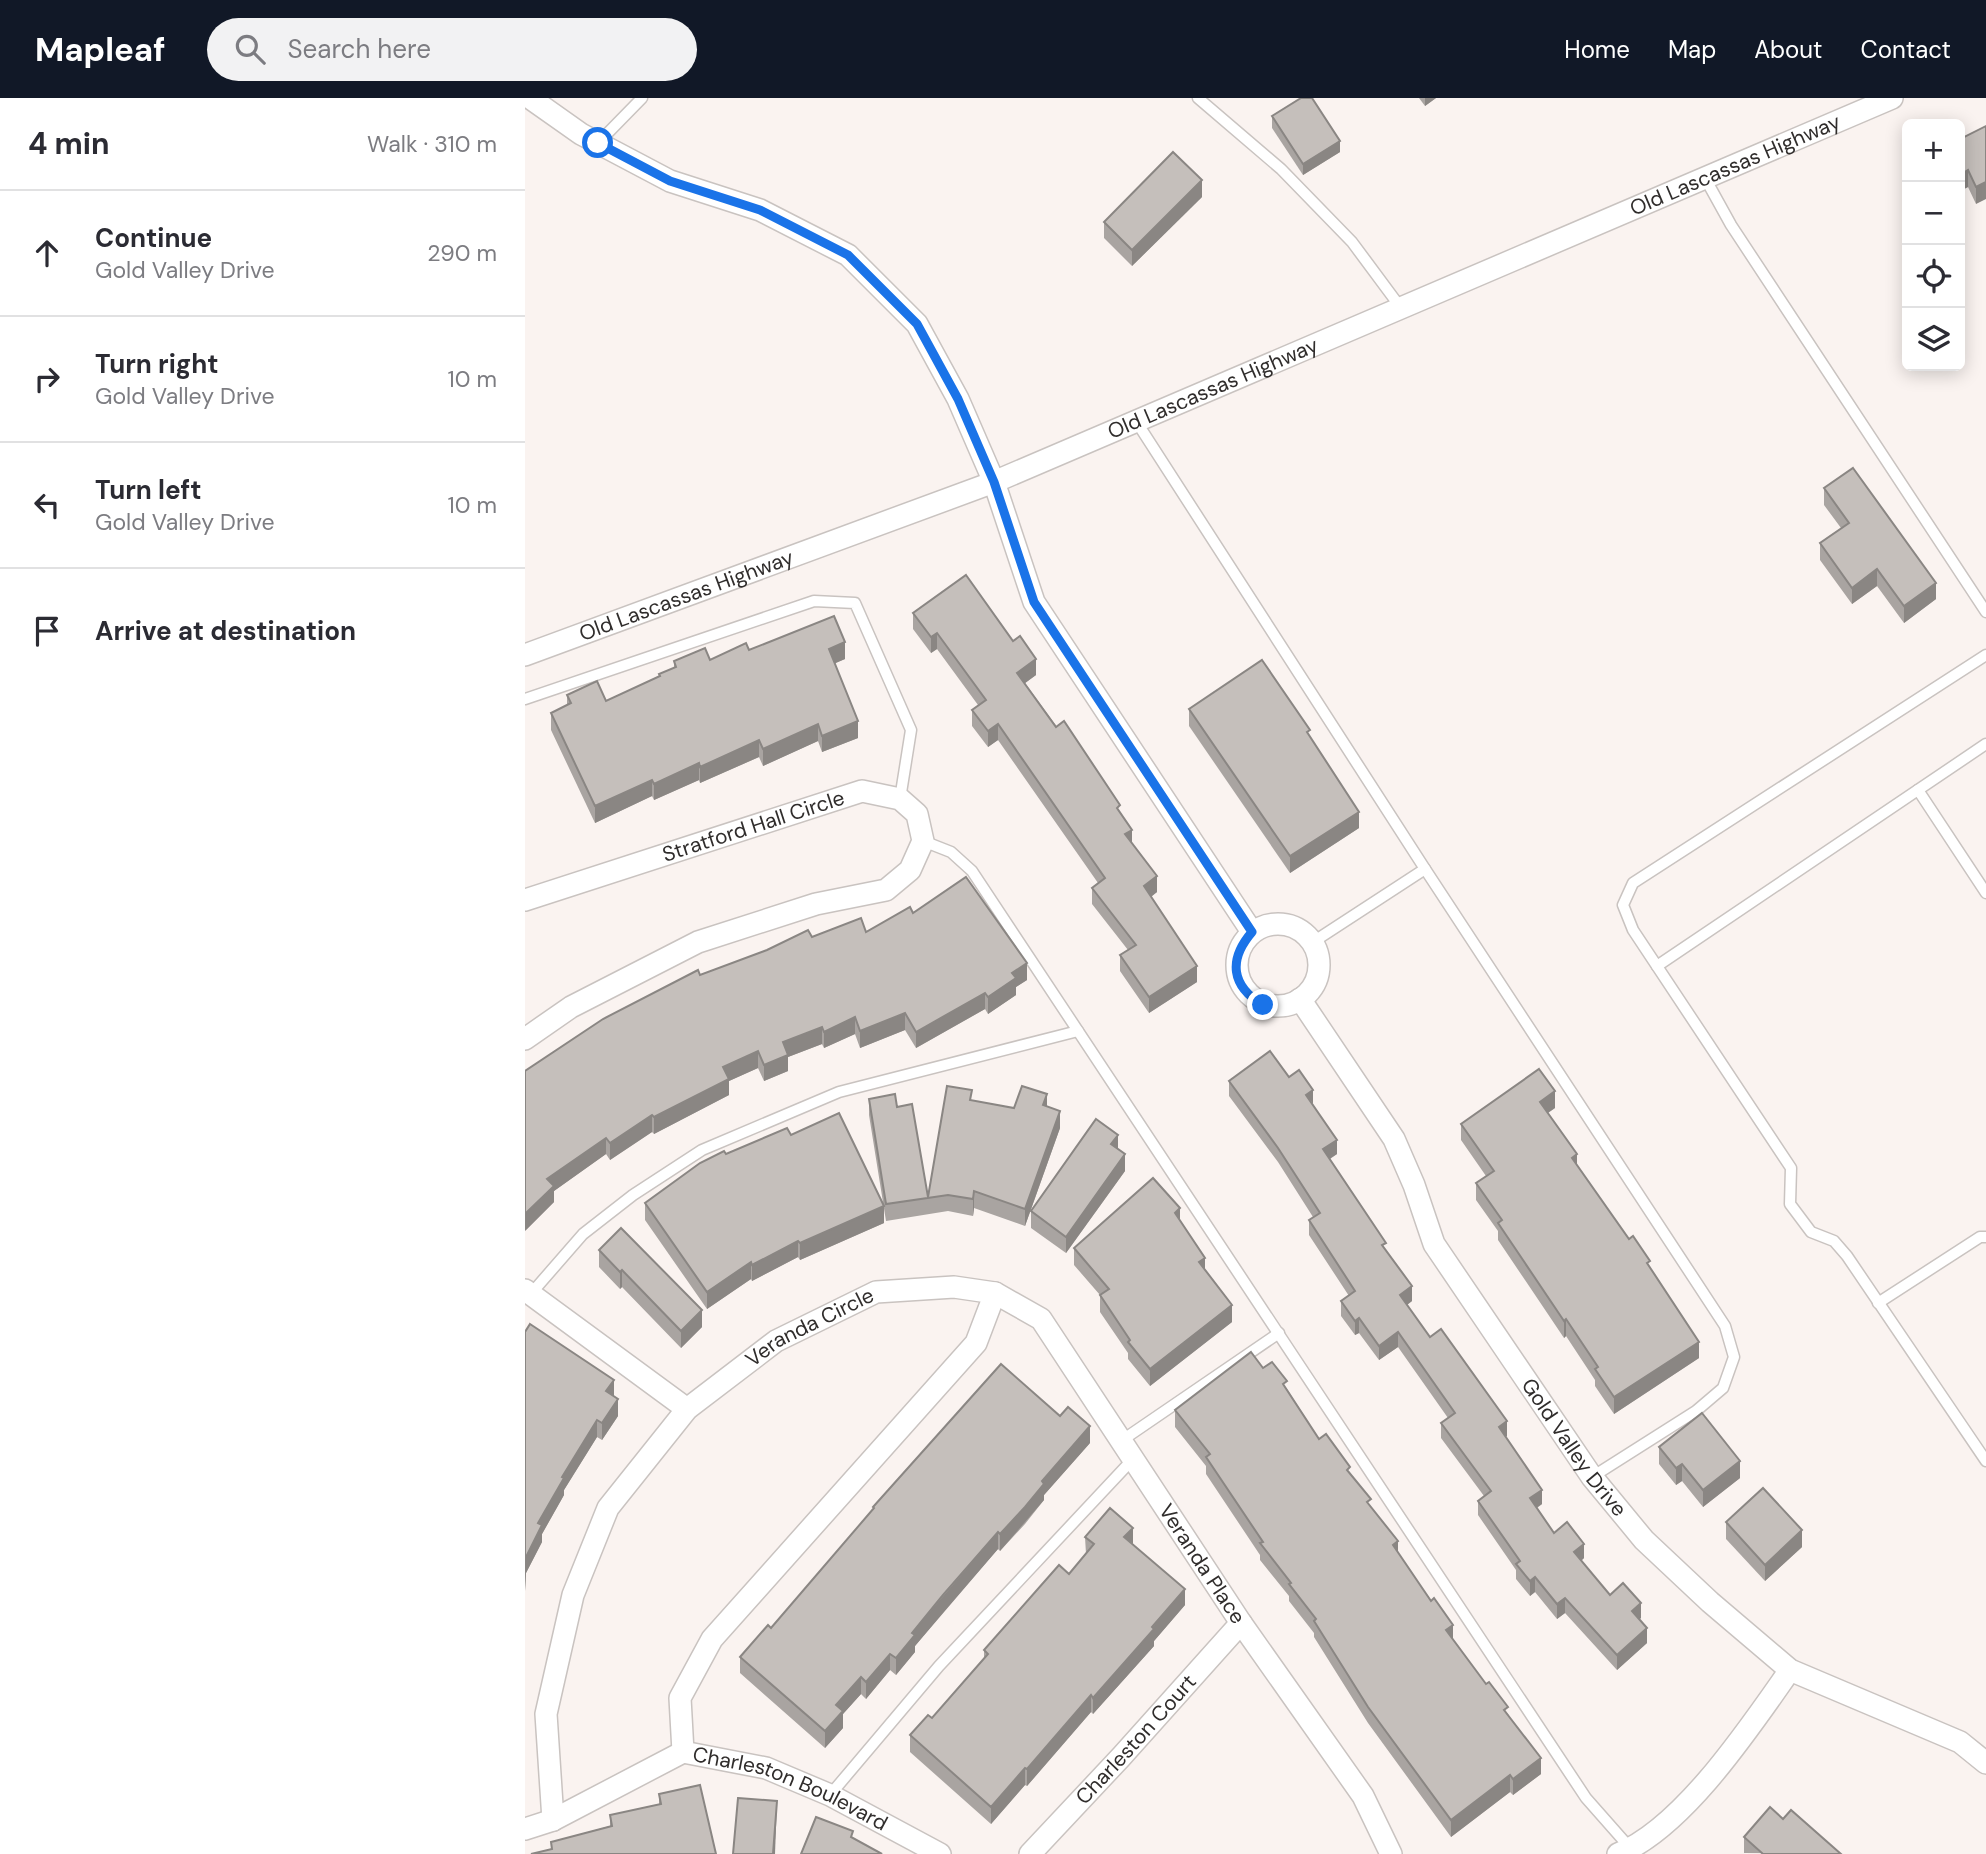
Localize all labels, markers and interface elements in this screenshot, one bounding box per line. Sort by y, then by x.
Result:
search box [207,18,697,81]
text: Mapleaf [35,28,165,71]
icon: search [231,30,269,68]
text: Search here [287,32,431,66]
text: Home [1564,34,1630,65]
text: Map [1668,34,1716,65]
text: About [1754,34,1823,65]
text: Contact [1861,34,1951,65]
street label: Old Lascassas Highway [1626,108,1845,222]
map controls [1902,119,1965,371]
button: + [1902,119,1965,182]
text: 4 min [28,124,110,163]
route start [582,127,613,158]
text: Walk · 310 m [367,129,497,159]
button: − [1902,182,1965,245]
text: Continue [95,221,212,255]
icon: ahead [28,234,66,272]
text: 290 m [427,238,497,268]
button: locate [1902,245,1965,308]
text: Gold Valley Drive [95,255,275,285]
button: layers [1902,308,1965,371]
street label: Old Lascassas Highway [1103,331,1323,446]
text: Turn right [95,347,219,381]
icon: right [28,360,66,398]
text: 10 m [447,364,497,394]
text: Gold Valley Drive [95,381,275,411]
text: Turn left [95,473,202,507]
icon: left [28,486,66,524]
text: 10 m [447,490,497,520]
text: Gold Valley Drive [95,507,275,537]
street label: Old Lascassas Highway [575,543,798,648]
icon: arrive [28,612,66,650]
text: Arrive at destination [95,614,356,648]
street label: Stratford Hall Circle [659,784,848,869]
route end [1247,989,1278,1020]
street label: Veranda Circle [740,1281,879,1373]
street label: Gold Valley Drive [1515,1373,1633,1523]
street label: Veranda Place [1152,1498,1252,1629]
street label: Charleston Court [1069,1668,1202,1811]
street label: Charleston Boulevard [691,1740,892,1837]

